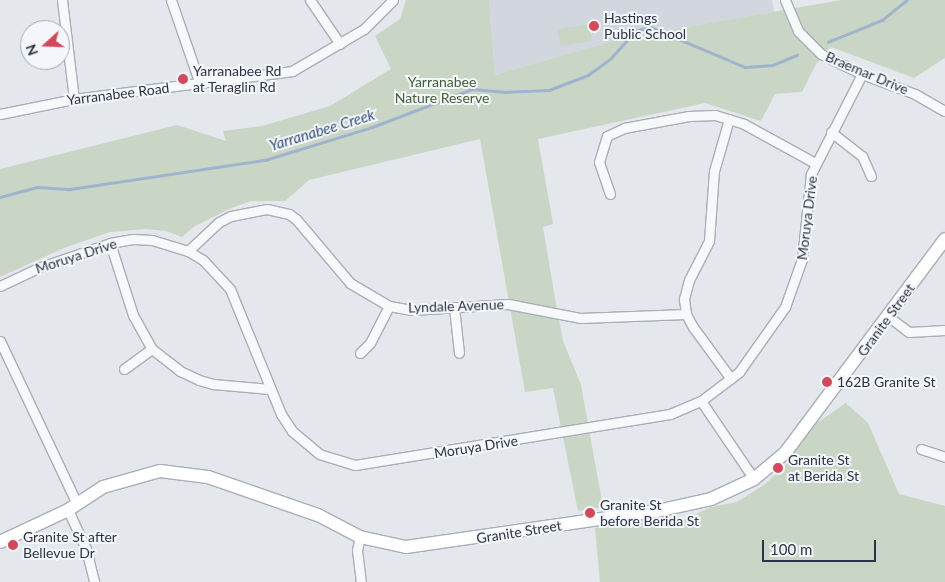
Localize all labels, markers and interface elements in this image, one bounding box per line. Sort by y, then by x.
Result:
place label: Hastings Public School [604,10,686,42]
north arrow [20,20,70,70]
marker: Hastings Public School [588,20,600,32]
text: N [22,42,41,58]
street label: Braemar Drive [823,48,911,98]
place label: Yarranabee Rd at Teraglin Rd [193,63,281,95]
marker: Yarranabee Rd at Teraglin Rd [177,73,189,85]
park label: Yarranabee Nature Reserve [395,74,489,106]
street label: Yarranabee Road [66,79,170,109]
water label: Yarranabee Creek [267,105,377,155]
street label: Moruya Drive [794,175,820,261]
street label: Moruya Drive [33,235,119,277]
street label: Granite Street [854,280,918,360]
street label: Lyndale Avenue [408,296,504,316]
place label: 162B Granite St [837,374,935,390]
marker: 162B Granite St [821,376,833,388]
street label: Moruya Drive [433,432,519,462]
place label: Granite St at Berida St [788,452,859,484]
marker: Granite St at Berida St [772,462,784,474]
place label: Granite St before Berida St [600,497,699,530]
marker: Granite St before Berida St [584,507,596,519]
street label: Granite Street [475,517,563,547]
place label: Granite St after Bellevue Dr [23,529,117,562]
scale bar [765,530,879,562]
marker: Granite St after Bellevue Dr [7,539,19,551]
text: 100 m [770,540,812,558]

